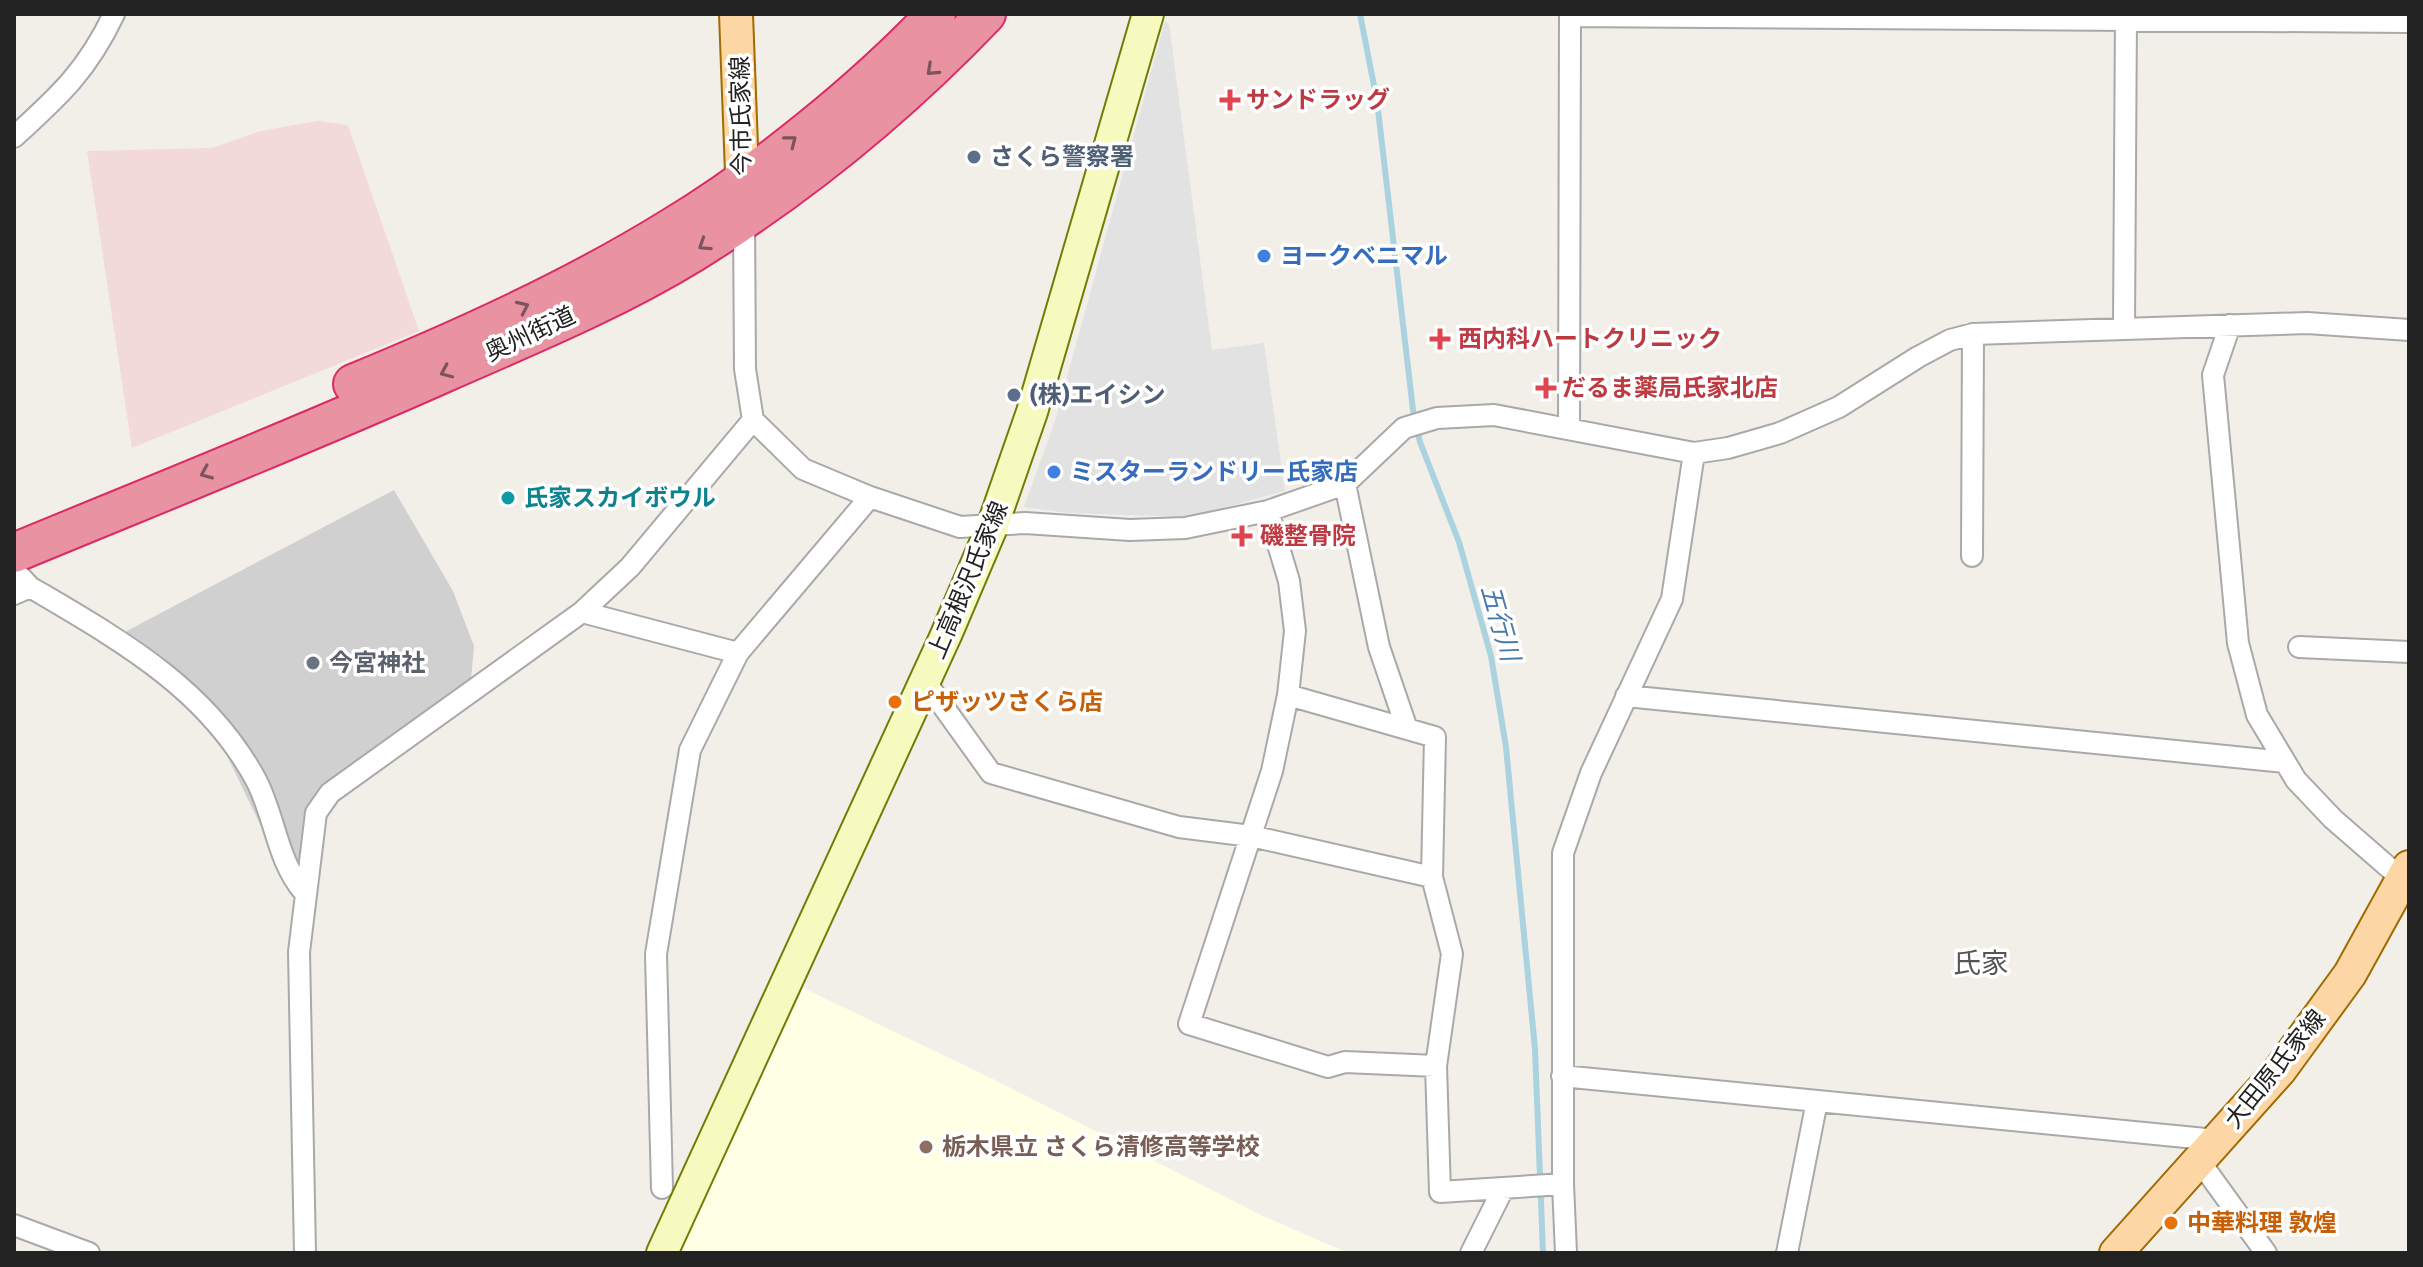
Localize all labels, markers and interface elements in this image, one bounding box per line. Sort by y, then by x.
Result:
street label: 今市氏家線 [726,56,756,176]
one-way arrow [927,60,941,75]
place label: サンドラッグ [1246,86,1390,114]
marker: サンドラッグ [1221,91,1239,109]
one-way arrow [782,136,797,150]
place label: さくら警察署 [990,143,1134,171]
marker: さくら警察署 [965,148,983,166]
one-way arrow [698,235,712,250]
place label: ヨークベニマル [1280,242,1448,270]
marker: ヨークベニマル [1255,247,1273,265]
street label: 奥州街道 [481,301,579,367]
one-way arrow [515,301,530,317]
place label: 西内科ハートクリニック [1458,325,1722,353]
marker: 西内科ハートクリニック [1429,328,1451,350]
one-way arrow [440,363,454,379]
place label: だるま薬局氏家北店 [1562,374,1778,402]
marker: だるま薬局氏家北店 [1537,379,1555,397]
place label: (株)エイシン [1030,381,1166,409]
marker: (株)エイシン [1005,386,1023,404]
place label: ミスターランドリー氏家店 [1070,458,1358,486]
marker: ミスターランドリー氏家店 [1045,463,1063,481]
one-way arrow [200,464,214,480]
place label: 氏家スカイボウル [524,484,716,512]
marker: 氏家スカイボウル [499,489,517,507]
street label: 上高根沢氏家線 [922,497,1014,663]
place label: 磯整骨院 [1260,522,1356,550]
marker: 磯整骨院 [1231,525,1253,547]
water label: 五行川 [1474,581,1526,668]
place label: 今宮神社 [329,649,425,677]
marker: 今宮神社 [304,654,322,672]
place label: ピザッツさくら店 [911,688,1103,716]
marker: ピザッツさくら店 [886,693,904,711]
district label: 氏家 [1953,947,2009,980]
street label: 大田原氏家線 [2219,1004,2331,1134]
place label: 栃木県立 さくら清修高等学校 [942,1133,1260,1161]
marker: 栃木県立 さくら清修高等学校 [917,1138,935,1156]
place label: 中華料理 敦煌 [2187,1209,2337,1237]
marker: 中華料理 敦煌 [2162,1214,2180,1232]

